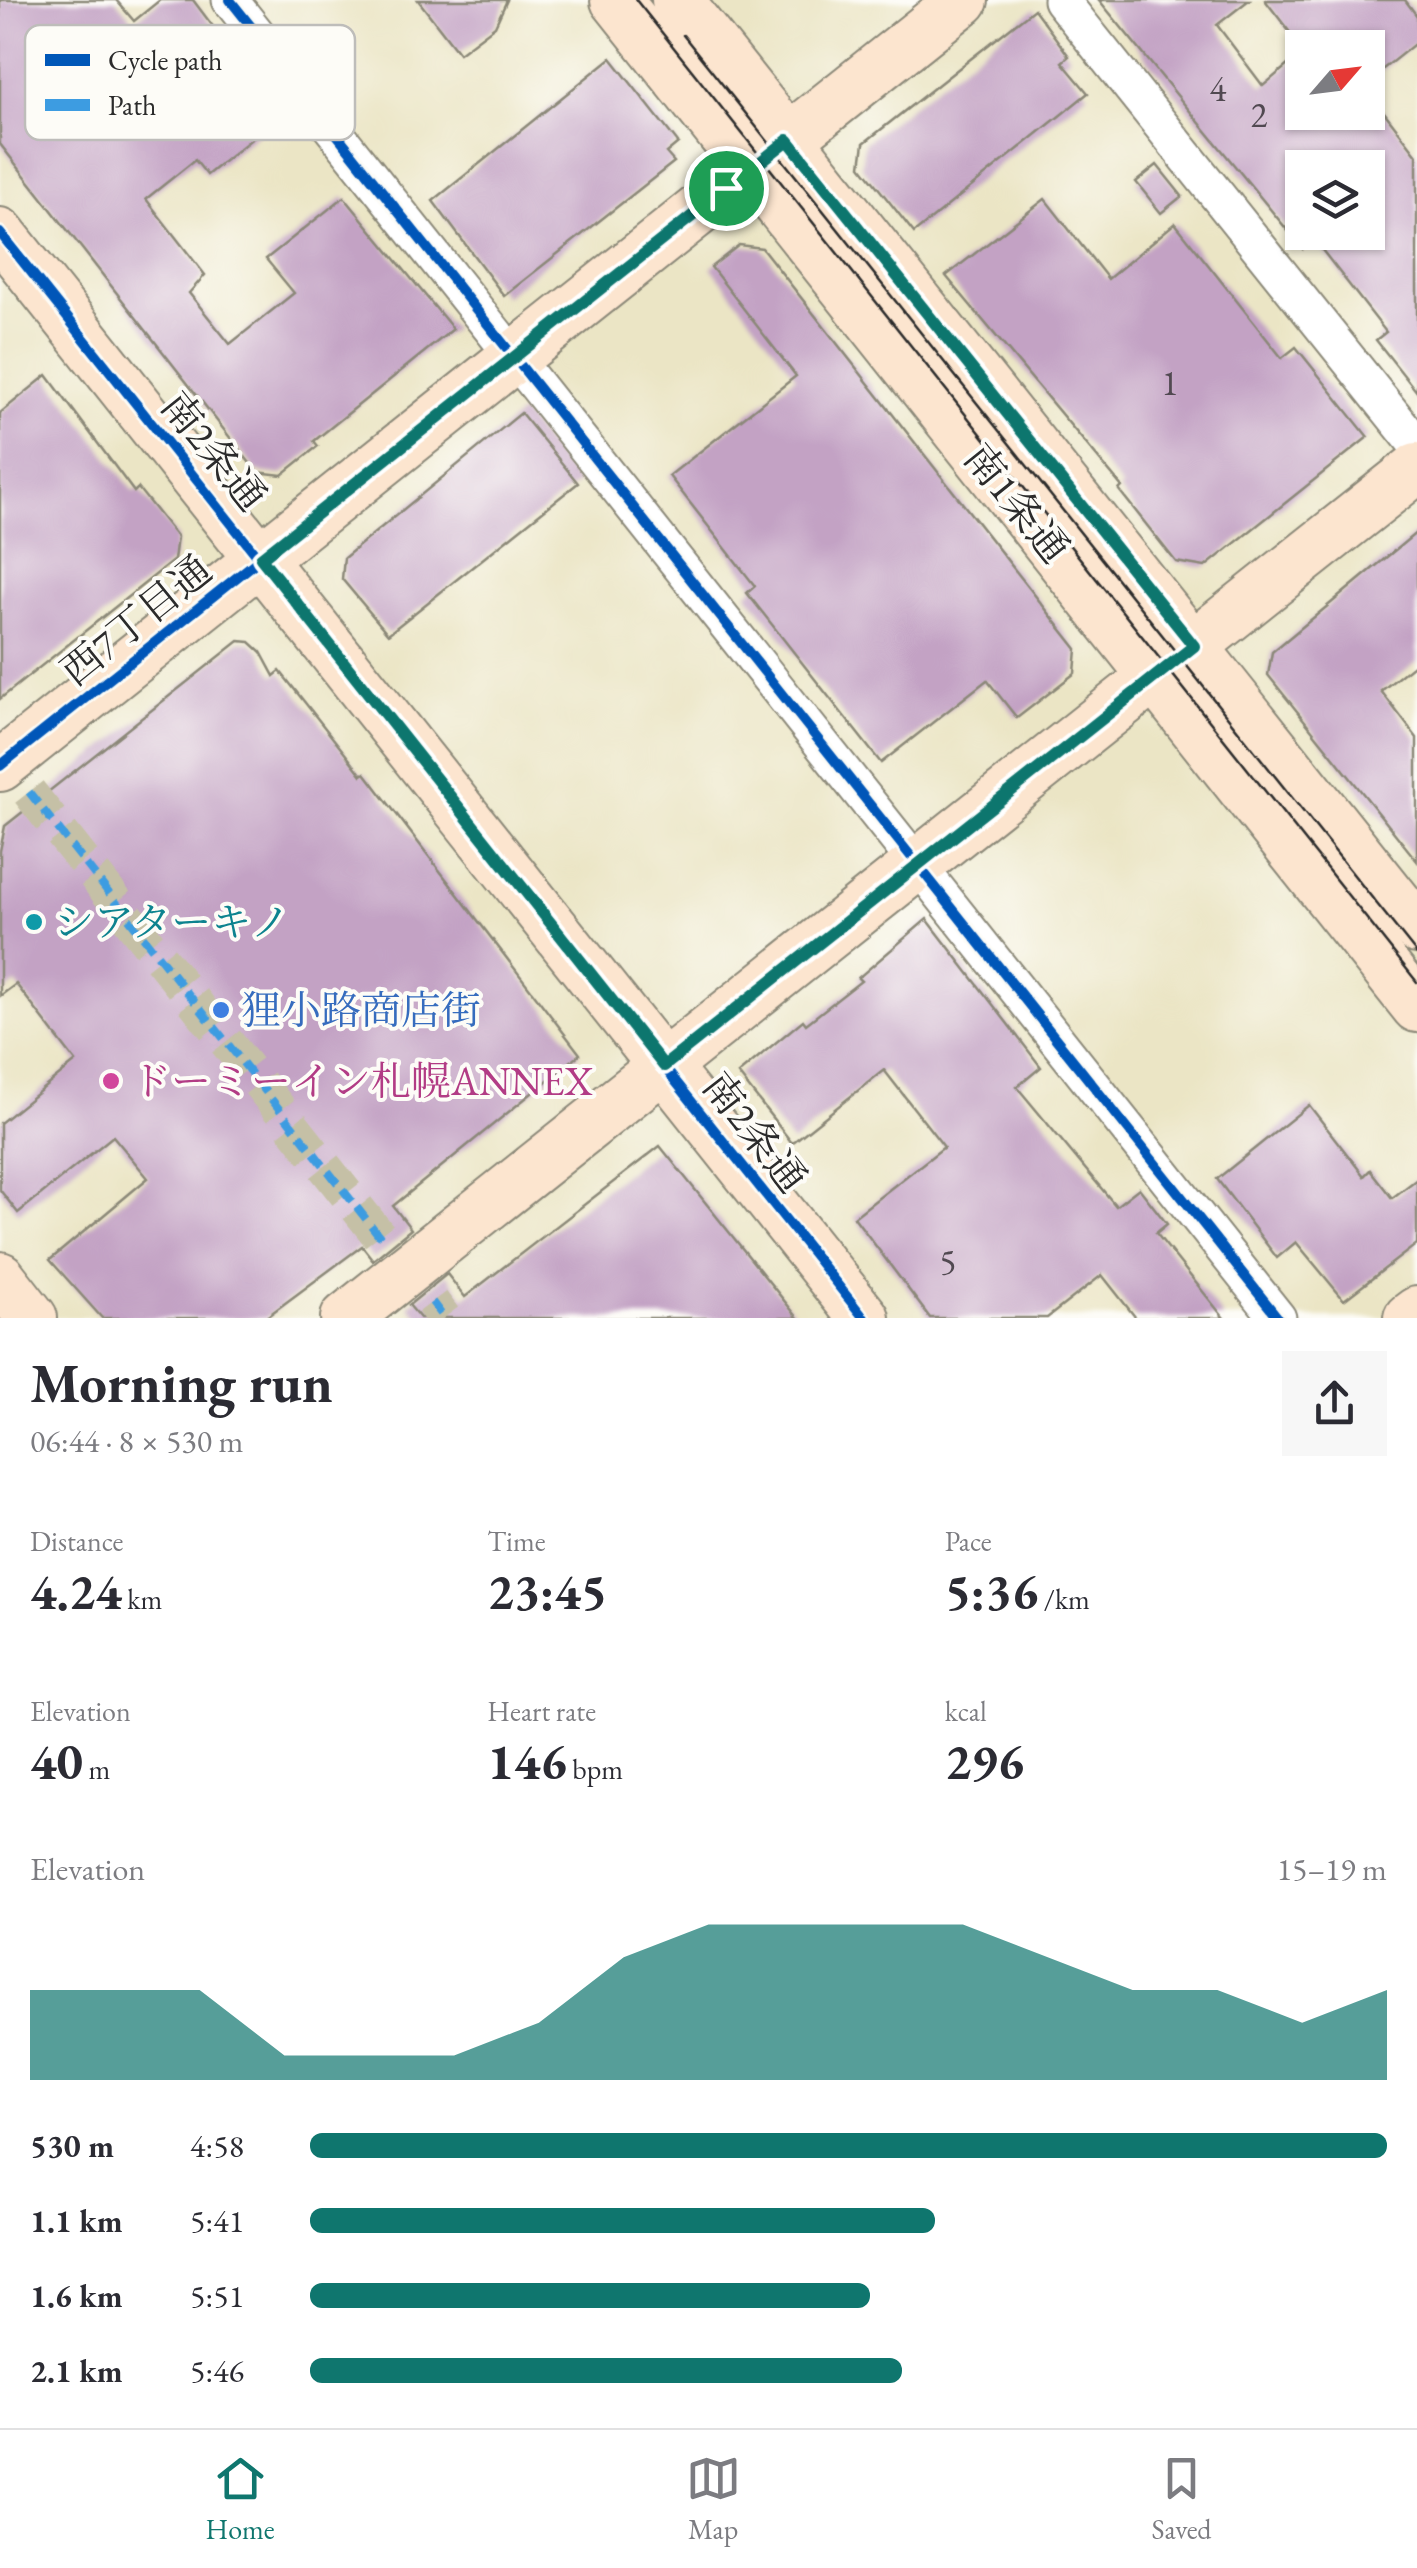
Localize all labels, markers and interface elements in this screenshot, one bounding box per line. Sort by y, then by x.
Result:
legend [25,25,355,140]
north arrow [1285,30,1385,130]
map controls [1285,30,1385,250]
text: Cycle path [108,42,222,78]
house number: 4 [1210,66,1227,111]
text: Path [108,87,156,123]
house number: 2 [1251,92,1268,137]
pin [684,146,769,231]
button: layers [1285,150,1385,250]
icon: arrive [699,161,754,216]
house number: 1 [1162,360,1178,405]
street label: 南2条通 [150,381,278,521]
street label: 南1条通 [953,433,1081,573]
street label: 西7丁目通 [50,543,222,697]
place label: シアターキノ [54,896,290,948]
marker: シアターキノ [23,911,45,933]
place label: 狸小路商店街 [241,984,481,1036]
marker: 狸小路商店街 [210,999,232,1021]
place label: ドーミーイン札幌ANNEX [131,1055,593,1107]
street label: 南2条通 [692,1061,818,1203]
marker: ドーミーイン札幌ANNEX [100,1070,122,1092]
house number: 5 [940,1239,956,1284]
text: Morning run [30,1347,333,1418]
button: share [1282,1351,1387,1456]
text: 06:44 · 8 × 530 m [30,1420,243,1462]
text: Distance [30,1523,124,1559]
text: Time [487,1523,546,1559]
text: Pace [945,1523,992,1559]
text: 4.24 [30,1559,122,1624]
text: 23:45 [487,1559,607,1624]
text: 5:36 [945,1559,1038,1624]
text: km [122,1581,162,1617]
text: /km [1038,1581,1090,1617]
text: Elevation [30,1693,131,1729]
text: Heart rate [487,1693,596,1729]
text: kcal [945,1693,987,1729]
text: 40 [30,1729,83,1794]
text: 146 [487,1729,567,1794]
text: 296 [945,1729,1024,1794]
text: m [83,1751,110,1787]
text: bpm [567,1751,623,1787]
text: Elevation [30,1848,145,1890]
text: 15–19 m [1277,1848,1387,1890]
text: 530 m [30,2125,114,2167]
text: 4:58 [190,2125,244,2167]
text: 1.1 km [30,2200,123,2242]
text: 5:41 [190,2200,244,2242]
text: 1.6 km [30,2275,123,2317]
text: 5:51 [190,2275,244,2317]
text: 2.1 km [30,2350,123,2392]
text: 5:46 [190,2350,244,2392]
tab: Home [205,2451,275,2547]
tab: Map [686,2451,741,2547]
tab: Saved [1152,2451,1212,2547]

